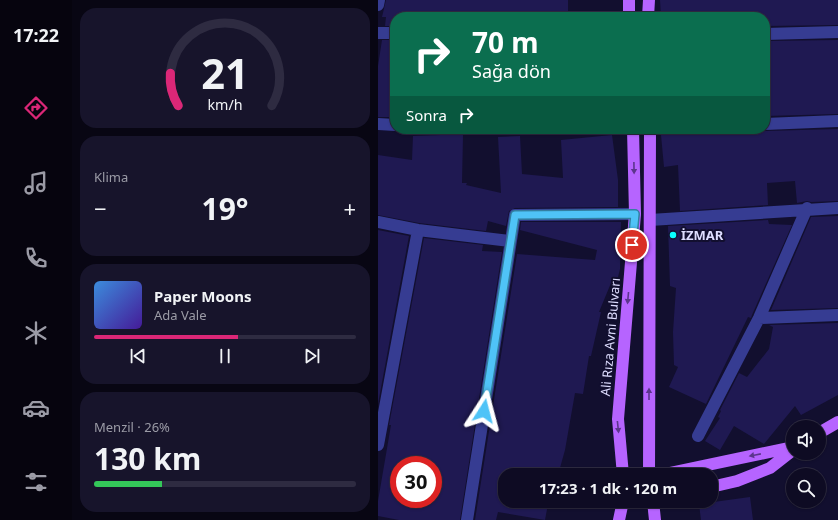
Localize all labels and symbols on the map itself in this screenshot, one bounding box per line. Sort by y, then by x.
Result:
one-way arrow [631,162,637,175]
place label: İZMAR [681,226,724,244]
pin [615,228,649,262]
marker: İZMAR [668,230,678,240]
street label: Ali Rıza Avni Bulvarı [596,277,624,397]
one-way arrow [624,292,631,304]
one-way arrow [646,387,652,400]
position arrow [463,390,505,432]
one-way arrow [615,421,622,433]
one-way arrow [749,452,761,458]
speed limit sign: 30 [390,456,442,508]

